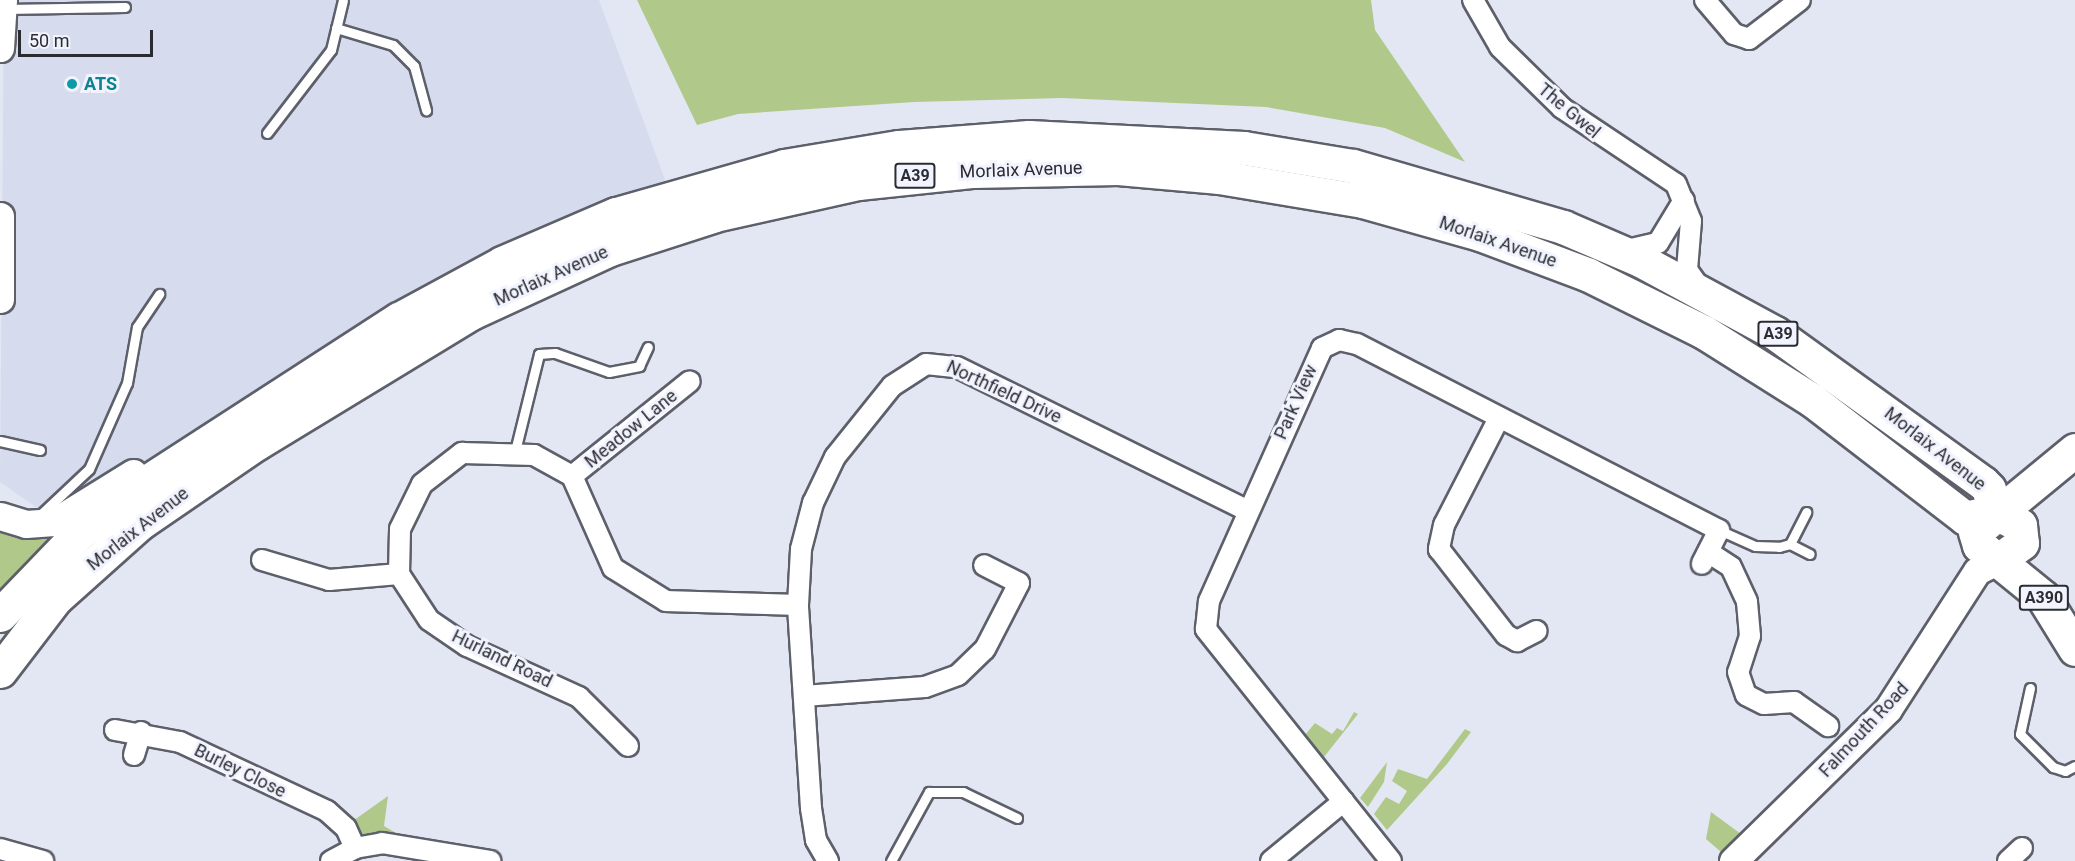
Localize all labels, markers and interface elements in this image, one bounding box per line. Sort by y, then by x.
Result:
scale bar [21,18,156,56]
text: 50 m [29,30,69,51]
place label: ATS [84,73,117,95]
marker: ATS [65,77,79,91]
street label: The Gwel [1534,79,1604,143]
street label: Morlaix Avenue [959,157,1083,183]
road number: A39 [894,163,936,189]
street label: Morlaix Avenue [1436,212,1560,272]
street label: Morlaix Avenue [490,241,612,311]
road number: A39 [1757,321,1799,347]
street label: Northfield Drive [943,356,1065,428]
street label: Park View [1270,361,1322,443]
street label: Meadow Lane [581,385,681,473]
street label: Morlaix Avenue [1880,403,1990,495]
street label: Morlaix Avenue [83,483,193,575]
road number: A390 [2018,585,2070,611]
street label: Hurland Road [448,625,556,693]
street label: Falmouth Road [1815,678,1913,782]
street label: Burley Close [191,740,289,802]

